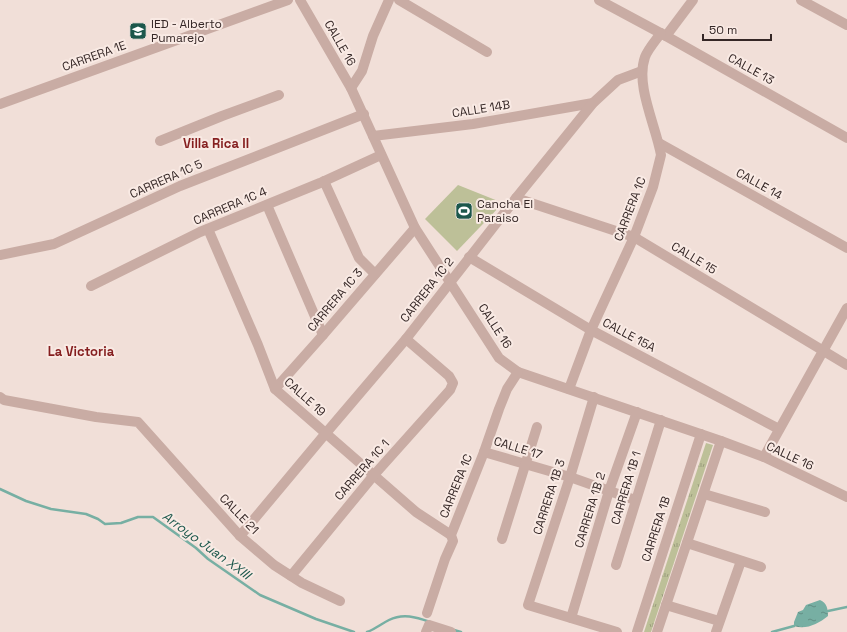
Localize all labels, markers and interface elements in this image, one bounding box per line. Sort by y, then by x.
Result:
place label: IED - Alberto Pumarejo [151,16,222,46]
scale bar [703,16,771,42]
street label: CALLE 16 [320,17,360,69]
school or university icon: IED - Alberto Pumarejo [128,21,148,41]
text: 50 m [709,22,737,38]
street label: CARRERA 1E [60,37,128,75]
street label: CALLE 13 [725,50,777,88]
street label: CALLE 14B [451,97,511,121]
district label: Villa Rica II [183,135,249,152]
street label: CARRERA 1C 5 [127,156,205,202]
street label: CALLE 14 [733,165,785,204]
street label: CARRERA 1C [610,174,650,244]
street label: CARRERA 1C 4 [191,183,270,229]
place label: Cancha El Paraiso [477,196,533,226]
sports icon: Cancha El Paraiso [454,201,474,221]
street label: CALLE 15 [668,238,720,278]
street label: CARRERA 1C 2 [397,254,457,326]
street label: CARRERA 1C 3 [304,265,366,335]
street label: CALLE 16 [475,300,515,352]
street label: CALLE 15A [600,314,659,356]
district label: La Victoria [48,343,115,360]
street label: CALLE 19 [281,374,329,420]
street label: CALLE 17 [492,433,544,463]
street label: CARRERA 1C 1 [331,436,393,504]
street label: CALLE 16 [764,438,816,474]
street label: CARRERA 1B 1 [607,449,645,527]
street label: CARRERA 1C [436,451,476,520]
street label: CARRERA 1B 3 [529,457,569,537]
street label: CARRERA 1B 2 [571,470,609,550]
street label: CALLE 21 [216,490,262,538]
street label: CARRERA 1B [638,494,674,564]
water label: Arroyo Juan XXIII [159,508,256,584]

